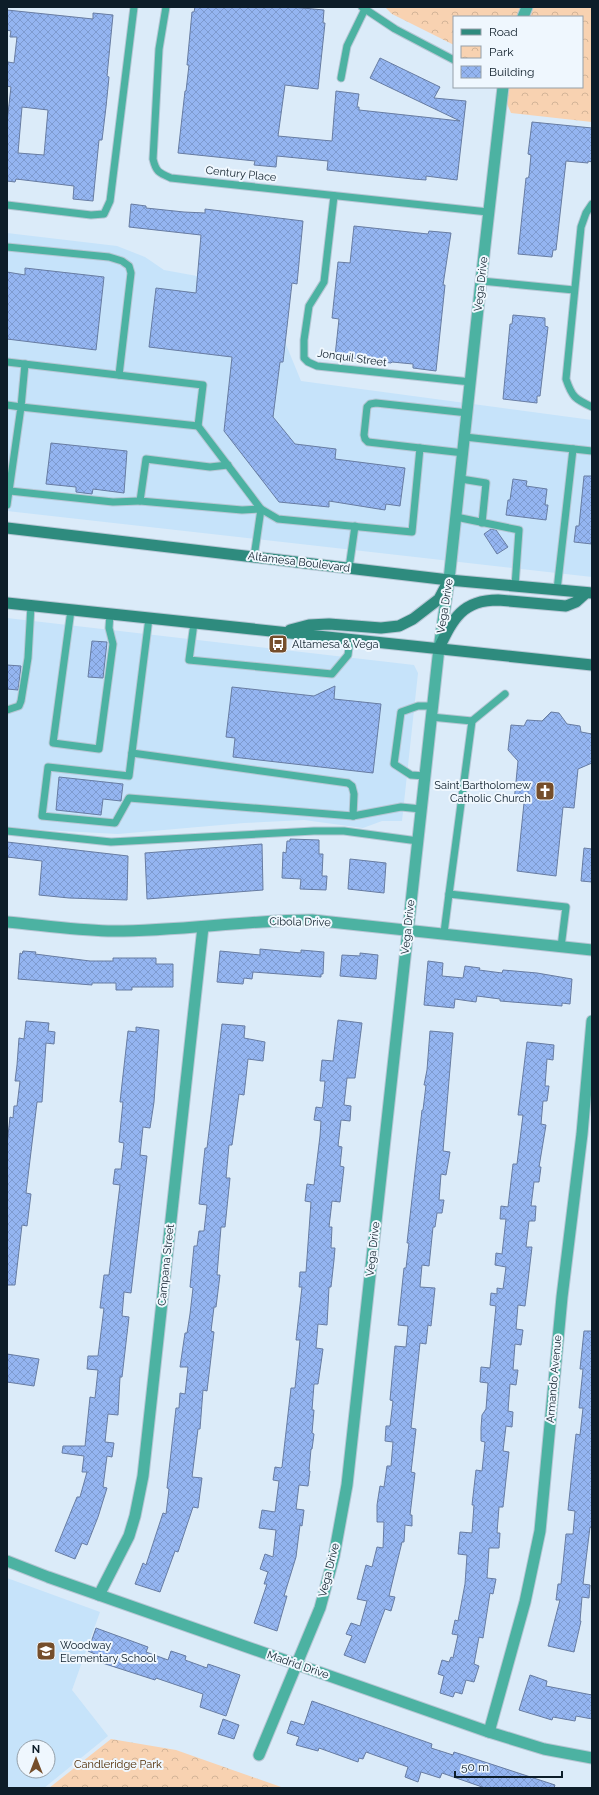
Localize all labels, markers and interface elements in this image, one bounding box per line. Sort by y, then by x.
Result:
legend [453,16,583,88]
text: Road [489,25,518,39]
text: Park [489,45,514,59]
text: Building [489,65,535,79]
street label: Century Place [205,164,278,184]
street label: Vega Drive [472,255,490,312]
street label: Jonquil Street [317,347,388,369]
street label: Altamesa Boulevard [247,549,351,575]
street label: Vega Drive [434,577,456,634]
bus stop icon: Altamesa & Vega [267,633,289,655]
place label: Altamesa & Vega [292,638,379,651]
place label: Saint Bartholomew Catholic Church [434,779,531,805]
church icon: Saint Bartholomew Catholic Church [534,780,556,802]
street label: Vega Drive [399,898,417,955]
street label: Cibola Drive [269,915,331,929]
street label: Vega Drive [364,1220,382,1277]
street label: Campana Street [155,1223,177,1307]
street label: Armando Avenue [544,1334,564,1424]
street label: Vega Drive [316,1541,342,1598]
place label: Woodway Elementary School [60,1639,156,1665]
school or university icon: Woodway Elementary School [35,1640,57,1662]
street label: Madrid Drive [265,1648,331,1682]
north arrow [16,1739,56,1779]
text: N [32,1743,40,1756]
scale bar [455,1753,562,1779]
park label: Candleridge Park [74,1758,162,1771]
text: 50 m [461,1760,489,1774]

